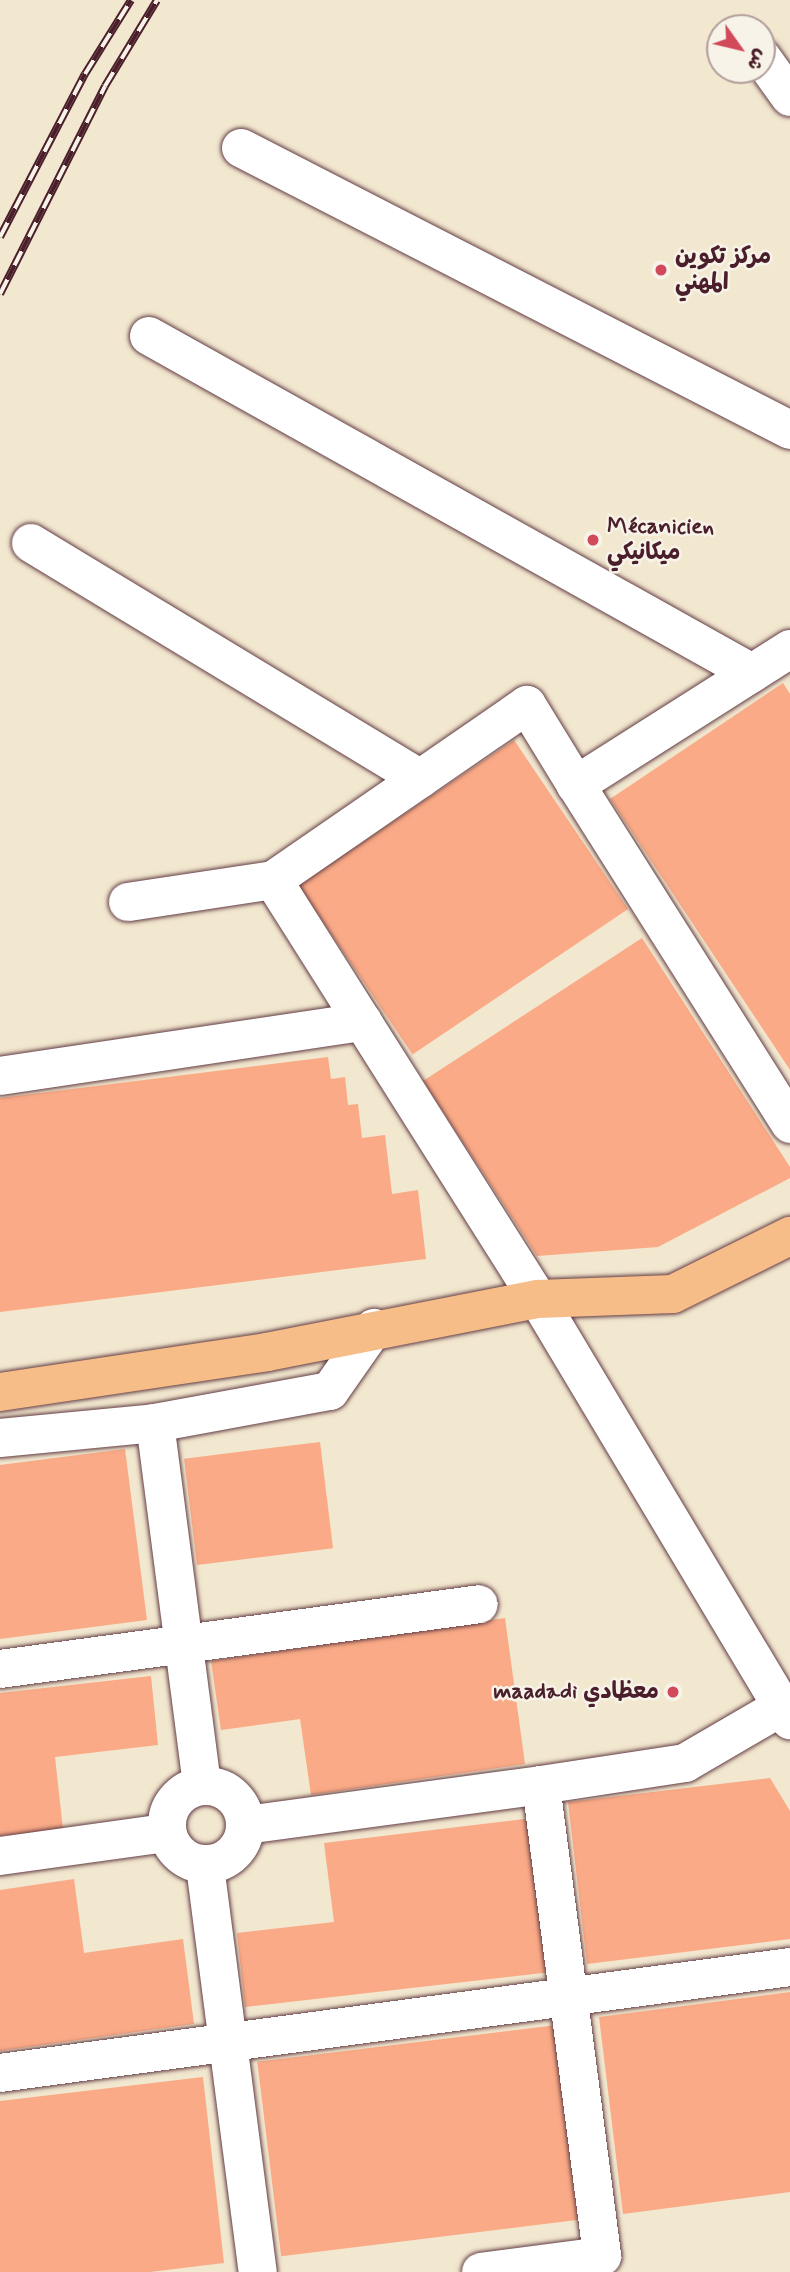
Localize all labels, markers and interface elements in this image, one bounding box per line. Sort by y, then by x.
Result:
north arrow [706,14,776,84]
text: ش [741,44,773,76]
place label: مركز تكوين المهني [675,243,771,297]
marker: مركز تكوين المهني [653,262,669,278]
place label: Mécanicien ميكانيكي [607,513,714,567]
marker: Mécanicien ميكانيكي [585,532,601,548]
place label: maadadi معظادي [493,1678,659,1706]
marker: maadadi معظادي [665,1684,681,1700]

